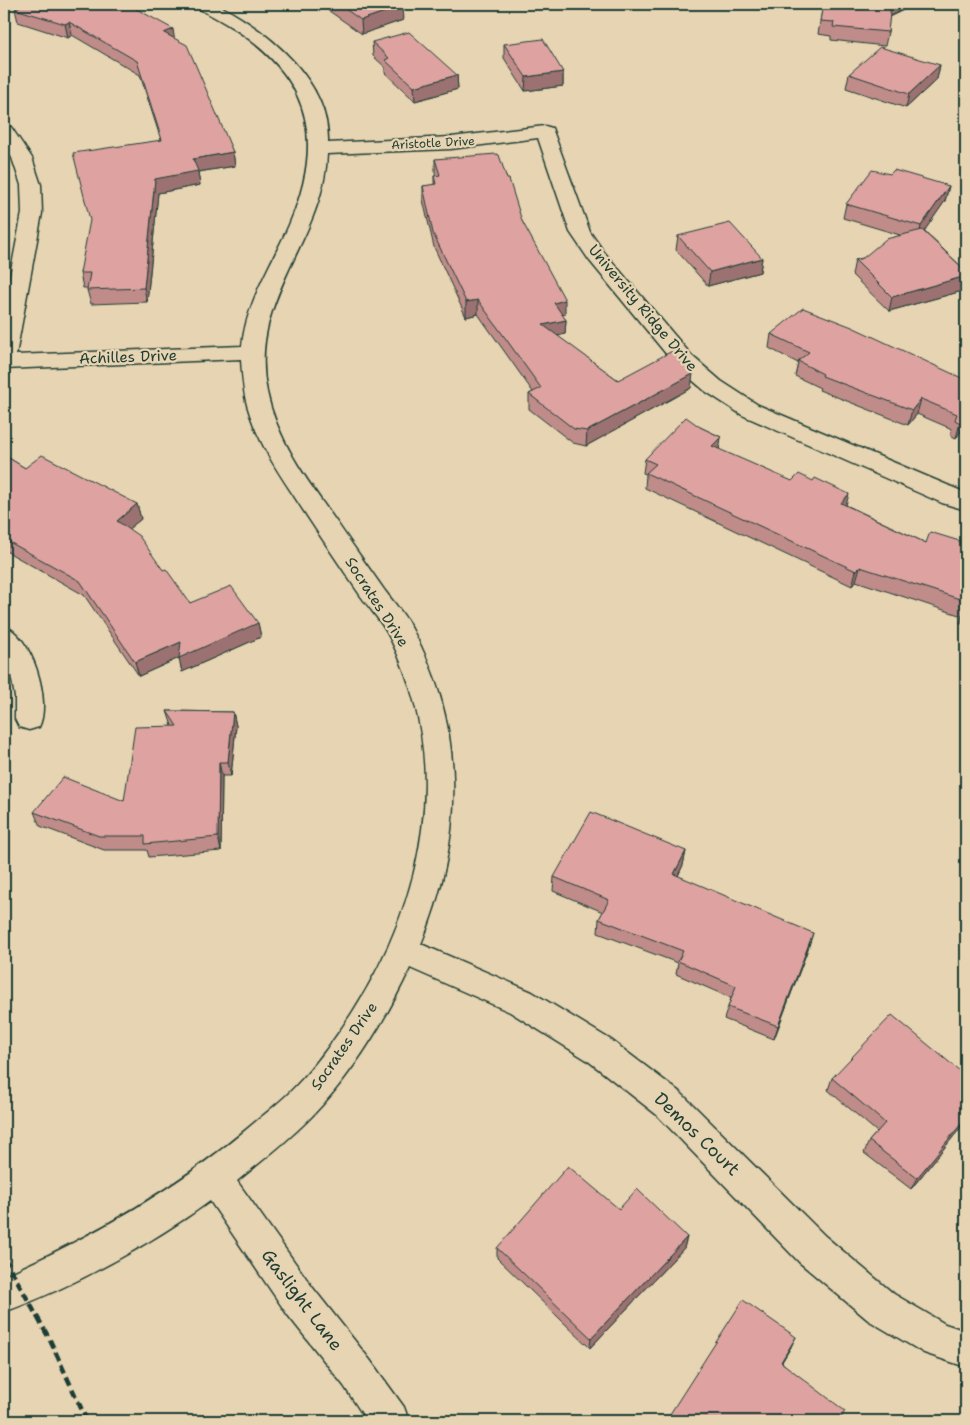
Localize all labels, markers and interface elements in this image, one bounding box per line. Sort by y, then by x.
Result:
street label: Aristotle Drive [391,133,475,153]
street label: University Ridge Drive [584,240,702,376]
street label: Achilles Drive [79,345,177,369]
street label: Socrates Drive [340,553,414,651]
street label: Socrates Drive [306,998,382,1094]
street label: Demos Court [649,1087,745,1181]
street label: Gaslight Lane [256,1244,348,1356]

